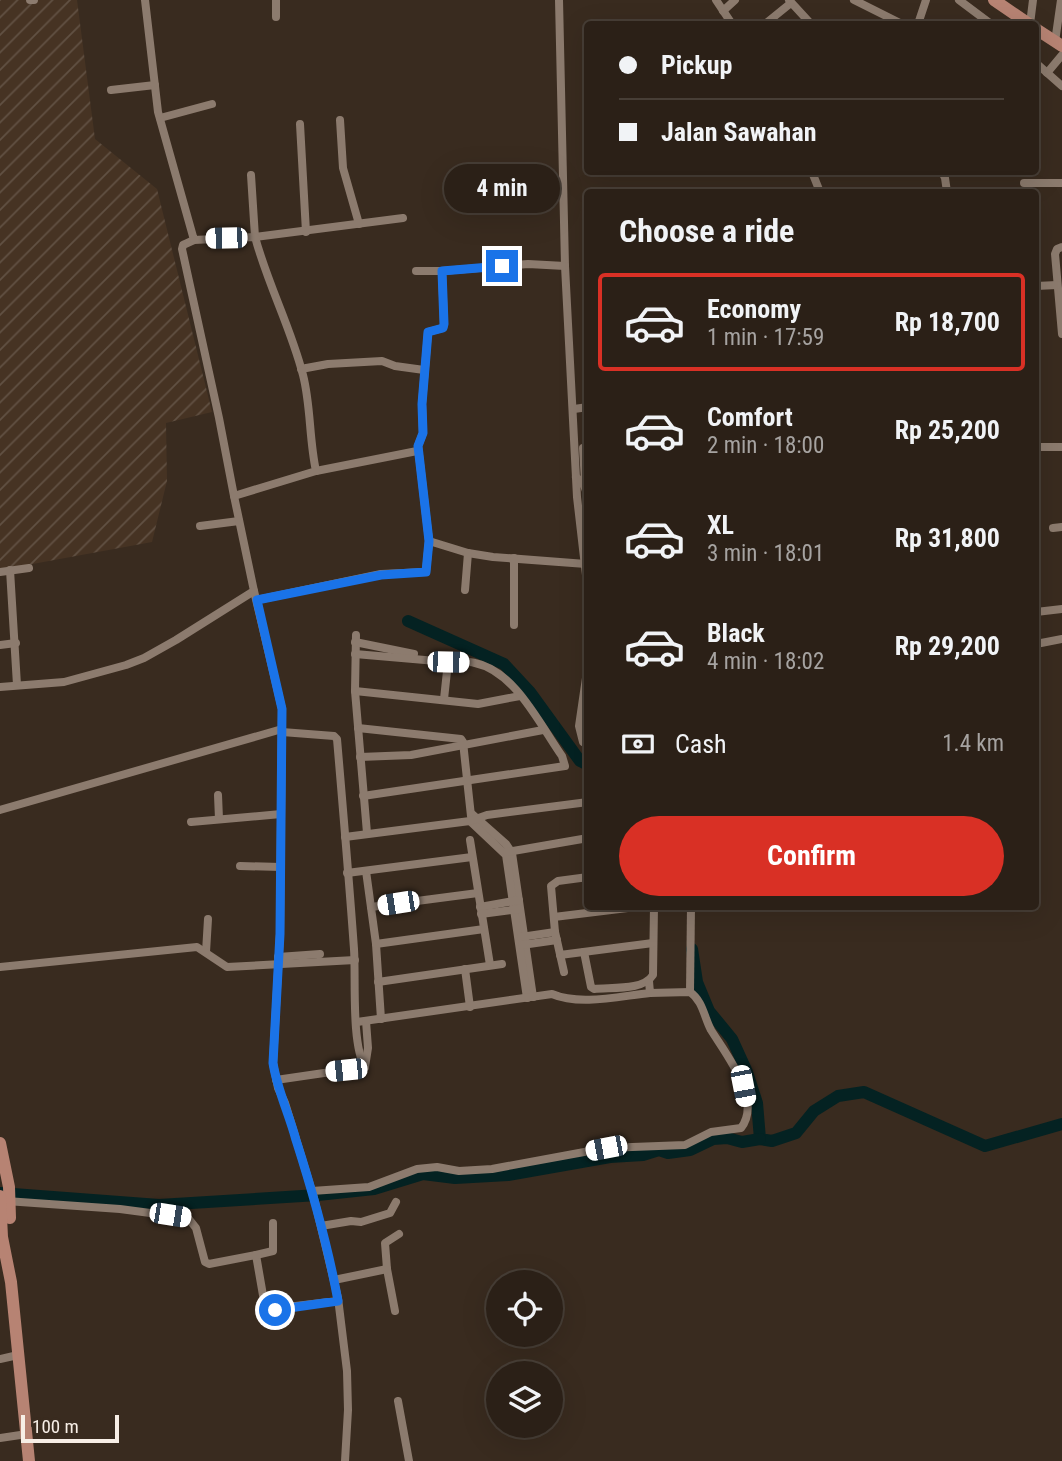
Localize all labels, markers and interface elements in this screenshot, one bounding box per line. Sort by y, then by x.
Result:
text: Pickup [661,50,732,80]
text: Jalan Sawahan [661,117,816,147]
callout: 4 min [444,164,560,214]
text: 4 min [476,175,528,202]
text: Choose a ride [619,212,794,250]
car [205,227,248,249]
route end [486,250,518,282]
icon: car [623,291,686,354]
text: Economy [707,294,801,324]
text: Rp 18,700 [895,307,1000,337]
text: 1 min · 17:59 [707,324,824,351]
icon: car [623,399,686,462]
text: Comfort [707,402,793,432]
text: Rp 25,200 [895,415,1000,445]
text: 2 min · 18:00 [707,432,824,459]
icon: car [623,507,686,570]
text: XL [707,510,734,540]
text: Rp 31,800 [895,523,1000,553]
text: 3 min · 18:01 [707,540,824,567]
icon: car [623,615,686,678]
text: Black [707,618,765,648]
text: Rp 29,200 [895,631,1000,661]
text: 4 min · 18:02 [707,648,824,675]
car [427,651,470,673]
icon: cash [619,725,657,763]
text: Cash [675,729,727,759]
text: 1.4 km [942,730,1004,757]
button: Confirm [619,816,1004,896]
car [376,889,421,917]
car [325,1057,368,1083]
car [729,1063,758,1109]
car [584,1134,629,1162]
car [148,1201,193,1229]
map controls [486,1270,563,1438]
button: locate [486,1270,563,1347]
route start [259,1294,291,1326]
button: layers [486,1361,563,1438]
scale bar [21,1412,119,1444]
text: 100 m [32,1415,79,1438]

